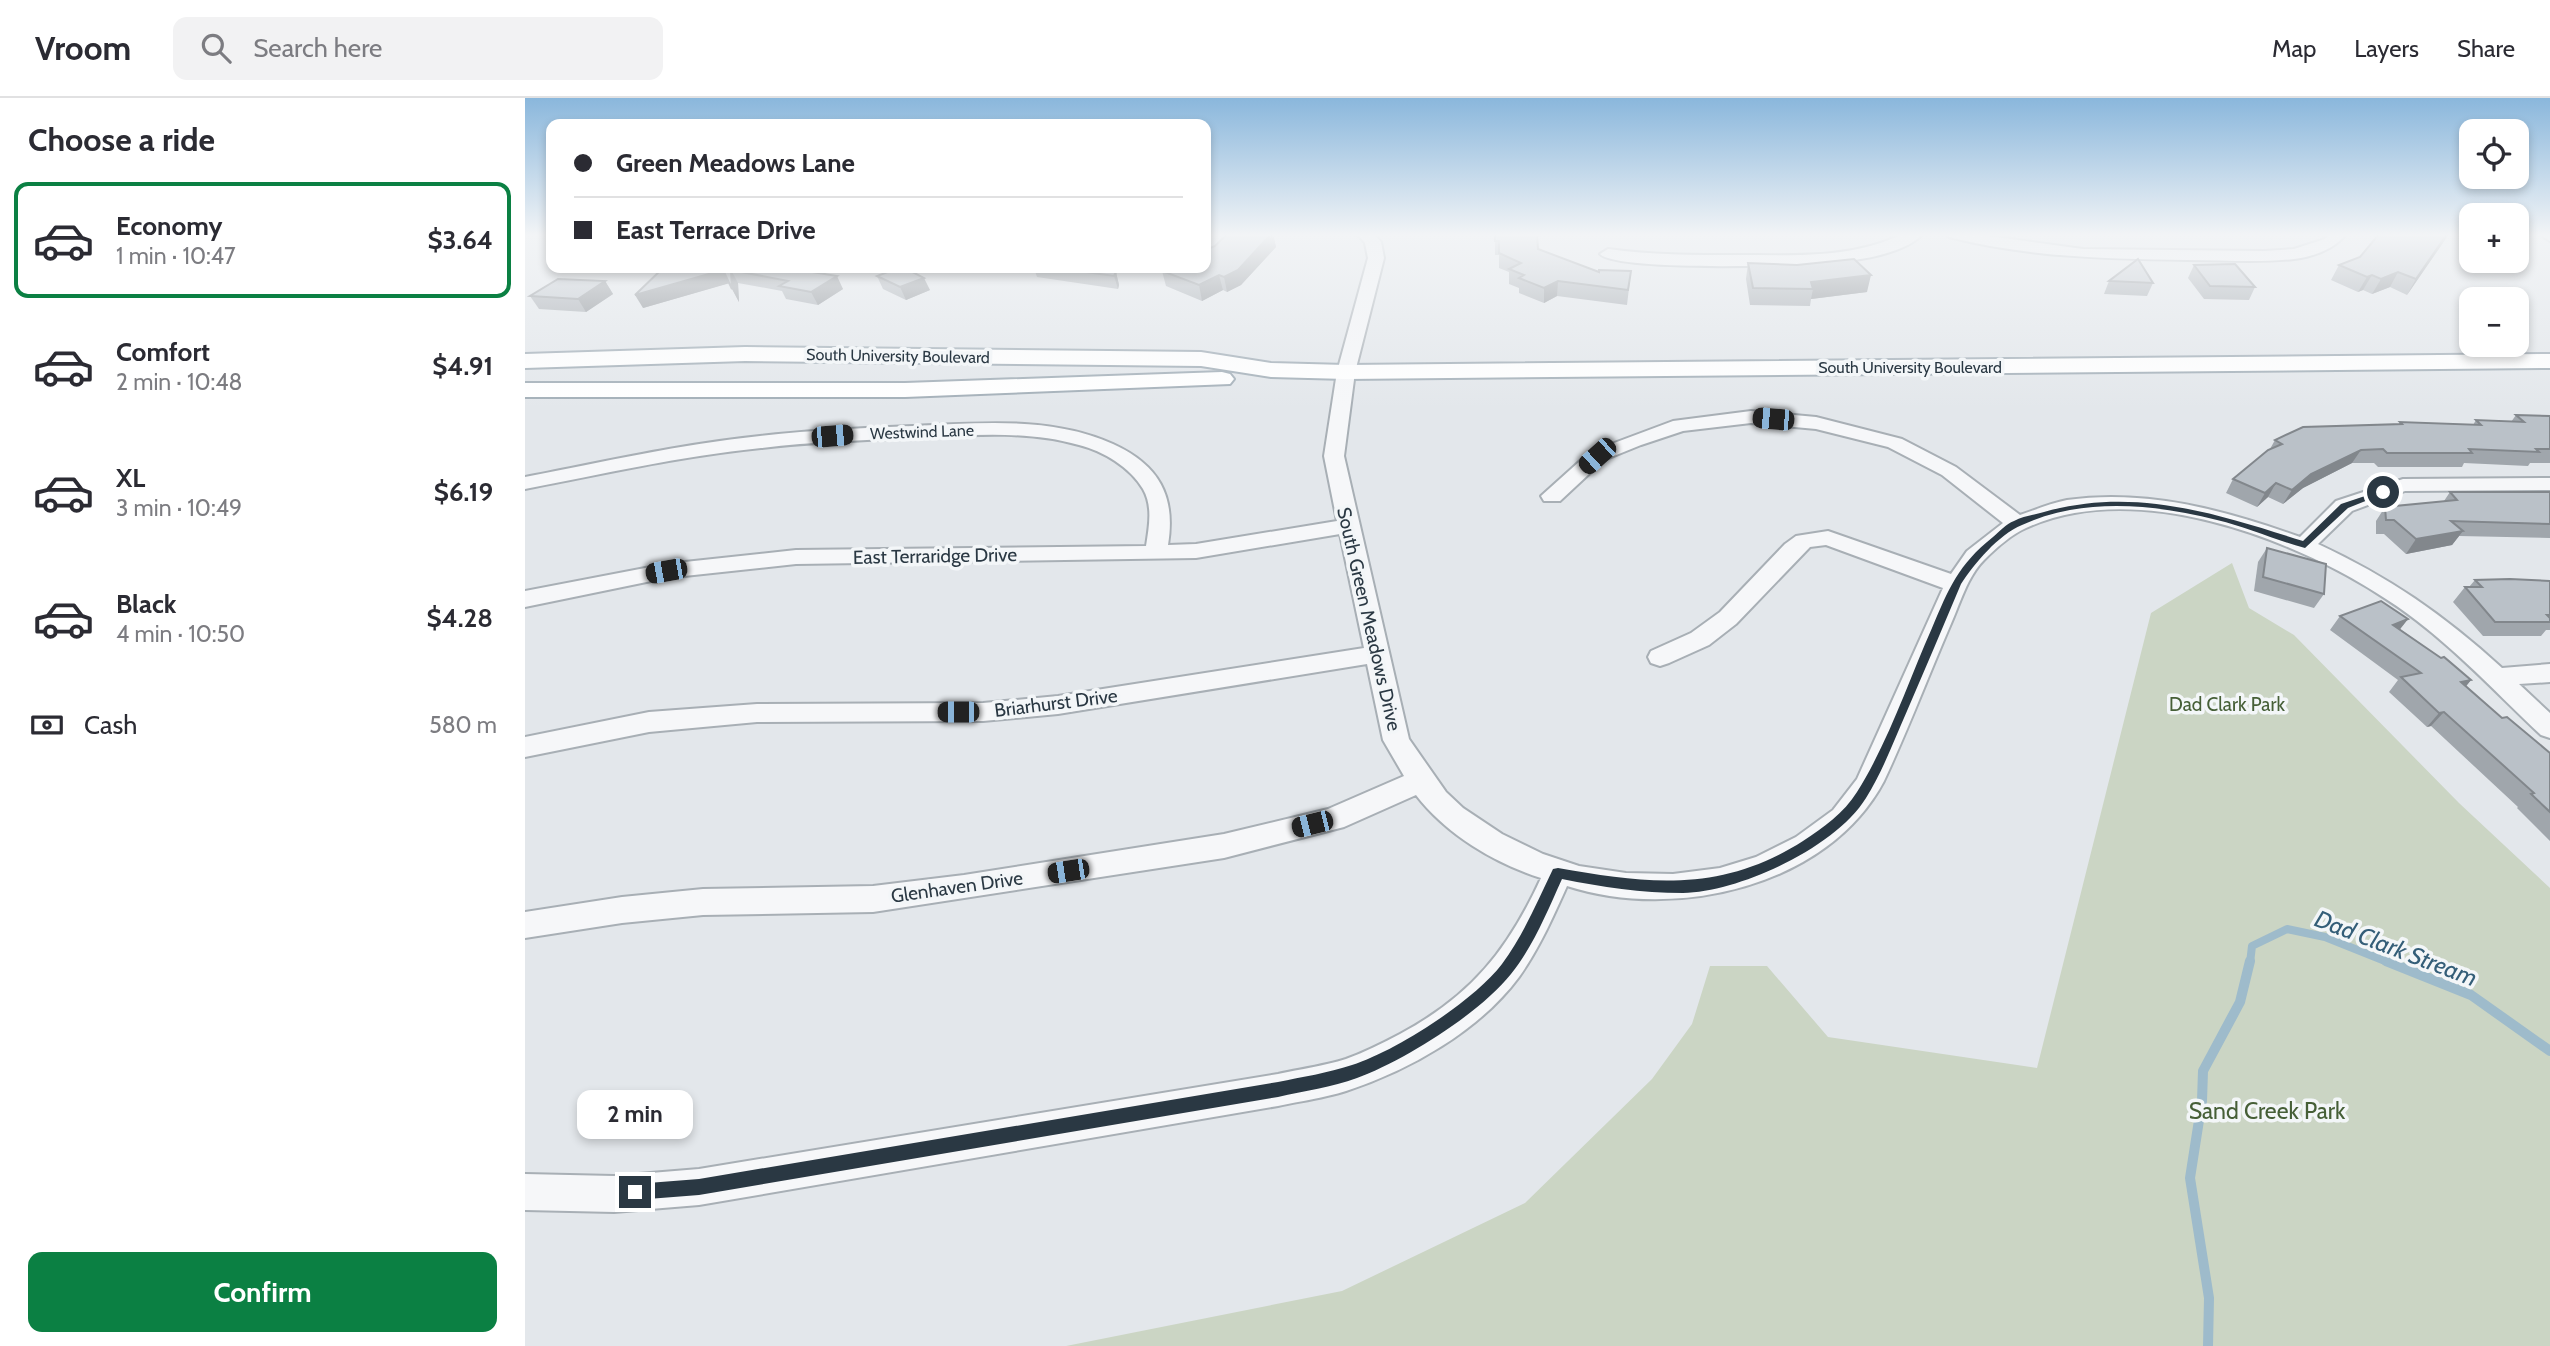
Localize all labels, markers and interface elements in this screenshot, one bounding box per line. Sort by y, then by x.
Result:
search box [173,17,663,80]
text: Vroom [35,28,131,68]
icon: search [197,29,235,67]
text: Search here [253,32,382,64]
text: Map [2272,34,2316,63]
text: Layers [2354,34,2419,63]
text: Share [2457,34,2515,63]
map controls [2459,119,2529,357]
button: locate [2459,119,2529,189]
text: Choose a ride [28,120,215,159]
text: Green Meadows Lane [616,147,855,179]
button: + [2459,203,2529,273]
icon: car [32,209,95,272]
text: Economy [116,210,222,242]
text: East Terrace Drive [616,214,816,246]
text: $3.64 [427,224,493,256]
text: 1 min · 10:47 [116,242,236,270]
button: − [2459,287,2529,357]
icon: car [32,335,95,398]
text: Comfort [116,336,210,368]
street label: South University Boulevard [806,345,990,367]
text: $4.91 [432,350,493,382]
street label: South University Boulevard [1818,358,2002,377]
text: 2 min · 10:48 [116,368,243,396]
car [1752,407,1795,431]
street label: Westwind Lane [870,421,974,443]
car [811,424,854,448]
car [1575,434,1620,478]
icon: car [32,461,95,524]
text: XL [116,462,145,494]
text: $6.19 [434,476,493,508]
route start [2367,476,2399,508]
text: 3 min · 10:49 [116,494,242,522]
street label: South Green Meadows Drive [1332,505,1406,733]
street label: East Terraridge Drive [853,543,1018,569]
car [644,557,689,585]
icon: car [32,587,95,650]
text: Black [116,588,176,620]
text: $4.28 [427,602,493,634]
text: 4 min · 10:50 [116,620,245,648]
street label: Briarhurst Drive [993,684,1119,722]
park label: Dad Clark Park [2169,693,2285,716]
car [938,702,980,723]
icon: cash [28,706,66,744]
text: Cash [84,709,137,741]
text: 580 m [429,711,497,739]
car [1290,809,1335,839]
car [1046,857,1091,885]
street label: Glenhaven Drive [890,866,1025,908]
water label: Dad Clark Stream [2311,904,2481,992]
callout: 2 min [577,1090,693,1140]
park label: Sand Creek Park [2189,1097,2346,1125]
text: 2 min [607,1100,663,1128]
route end [619,1176,651,1208]
button: Confirm [28,1252,497,1332]

